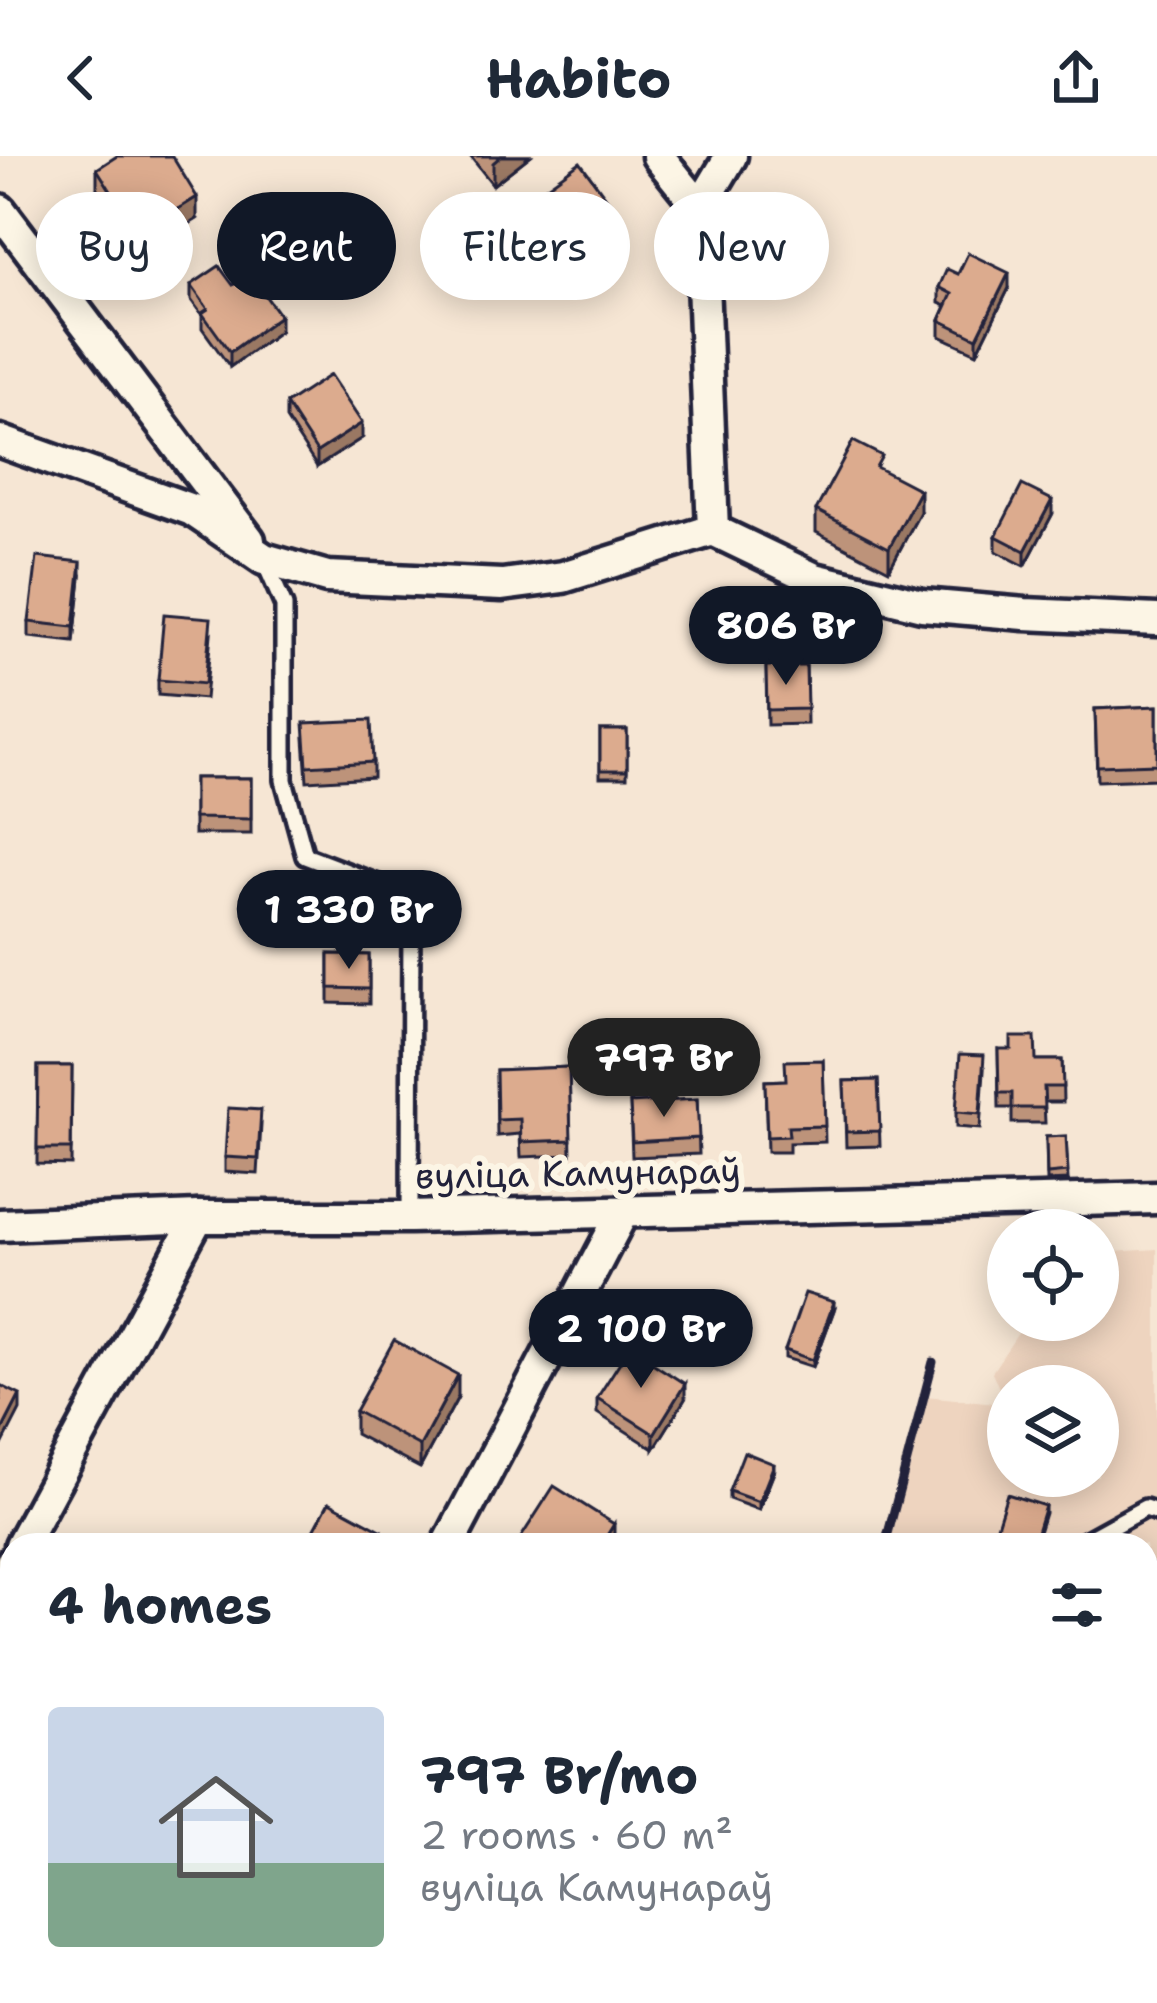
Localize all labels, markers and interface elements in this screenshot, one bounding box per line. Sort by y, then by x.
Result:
text: Habito [485,42,672,114]
icon: back [48,45,114,111]
icon: share [1043,45,1109,111]
chip: Buy [36,192,193,300]
chip: Rent [217,192,396,300]
chip: Filters [420,192,630,300]
chip: New [654,192,829,300]
pin: 806 Br [688,586,884,688]
text: 806 Br [716,599,856,651]
pin: 1 330 Br [225,870,473,972]
text: 1 330 Br [264,883,434,935]
pin: 797 Br [566,1018,762,1120]
text: 797 Br [594,1031,734,1083]
street label: вуліца Камунараў [415,1146,741,1200]
map controls [987,1209,1119,1497]
button: locate [987,1209,1119,1341]
pin: 2 100 Br [517,1289,765,1391]
text: 2 100 Br [556,1302,726,1354]
button: layers [987,1365,1119,1497]
text: 4 homes [48,1571,272,1639]
icon: filters [1044,1572,1110,1638]
text: 797 Br/mo [420,1741,698,1809]
icon: home [144,1755,288,1899]
text: 2 rooms · 60 m² [420,1809,733,1861]
text: вуліца Камунараў [420,1861,773,1913]

